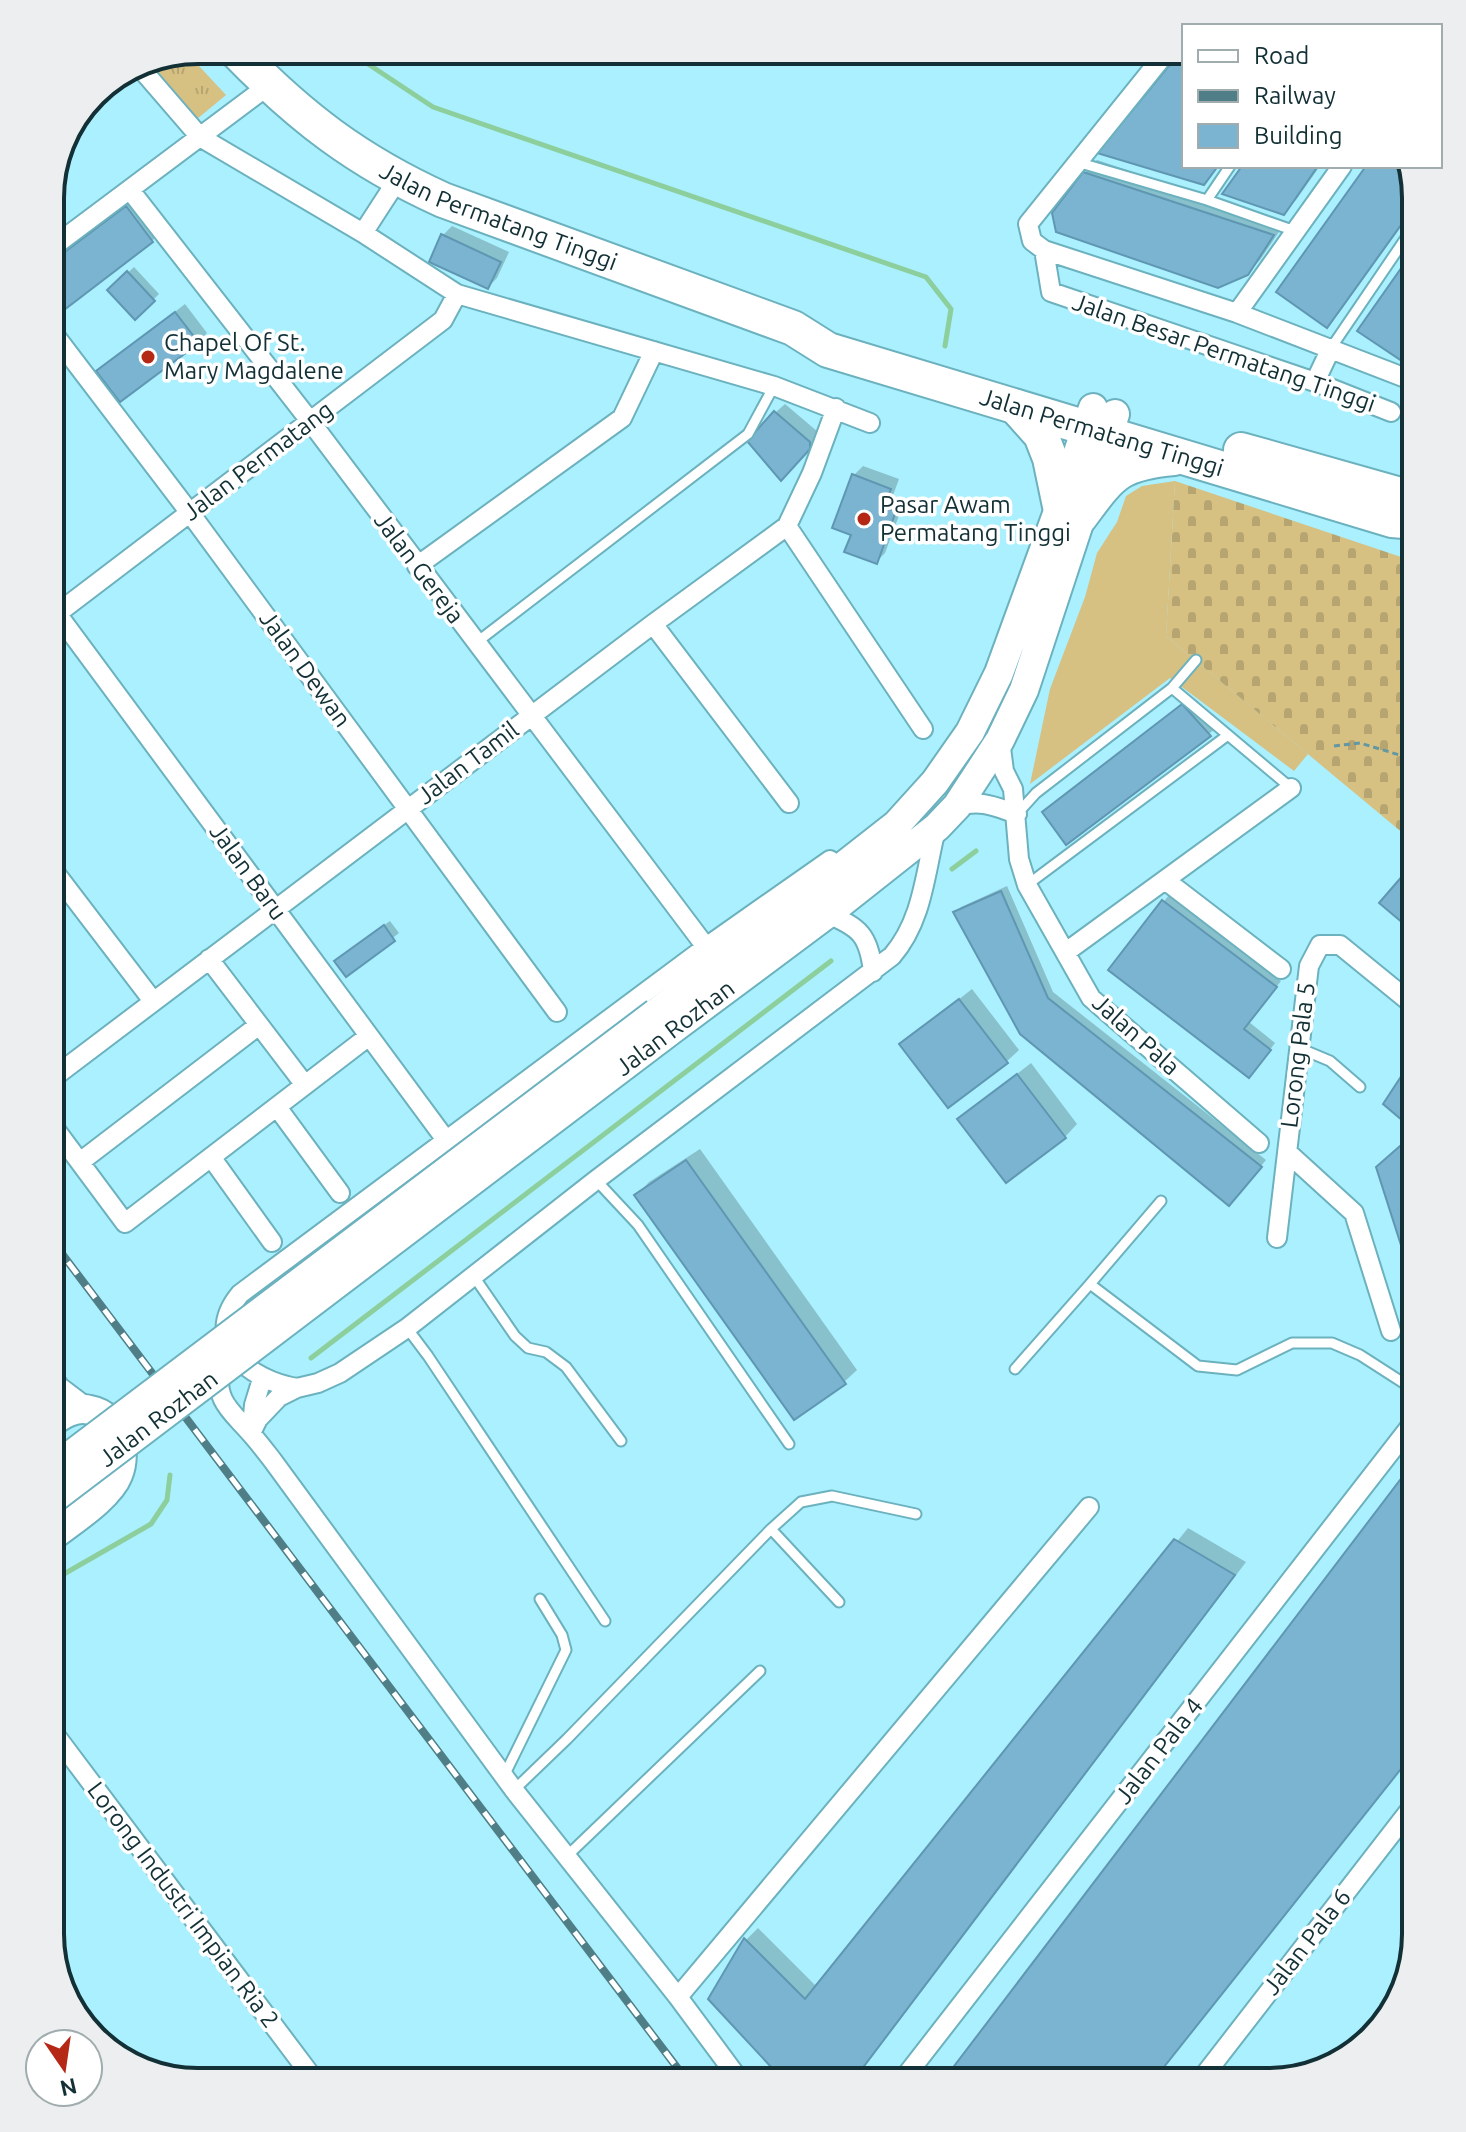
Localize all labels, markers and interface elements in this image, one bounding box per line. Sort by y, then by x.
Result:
legend [1182,24,1442,168]
text: Road [1254,42,1309,69]
text: Railway [1254,82,1336,109]
text: Building [1254,122,1342,149]
street label: Jalan Permatang Tinggi [375,157,621,276]
street label: Jalan Besar Permatang Tinggi [1069,288,1379,417]
place label: Chapel Of St. Mary Magdalene [164,329,344,384]
marker: Chapel Of St. Mary Magdalene [139,348,157,366]
street label: Jalan Permatang Tinggi [977,383,1227,481]
street label: Jalan Permatang [177,396,338,526]
place label: Pasar Awam Permatang Tinggi [880,491,1071,546]
street label: Jalan Gereja [369,507,470,628]
marker: Pasar Awam Permatang Tinggi [855,510,873,528]
street label: Jalan Dewan [254,605,357,732]
street label: Jalan Tamil [412,716,524,809]
street label: Jalan Baru [204,818,292,925]
street label: Jalan Rozhan [610,974,739,1081]
street label: Lorong Pala 5 [1275,981,1320,1129]
street label: Jalan Pala [1087,989,1185,1081]
street label: Jalan Rozhan [93,1365,223,1472]
street label: Jalan Pala 4 [1109,1693,1208,1809]
street label: Lorong Industri Impian Ria 2 [82,1777,285,2033]
street label: Jalan Pala 6 [1257,1884,1356,2000]
north arrow [24,2028,104,2108]
text: N [58,2074,79,2102]

